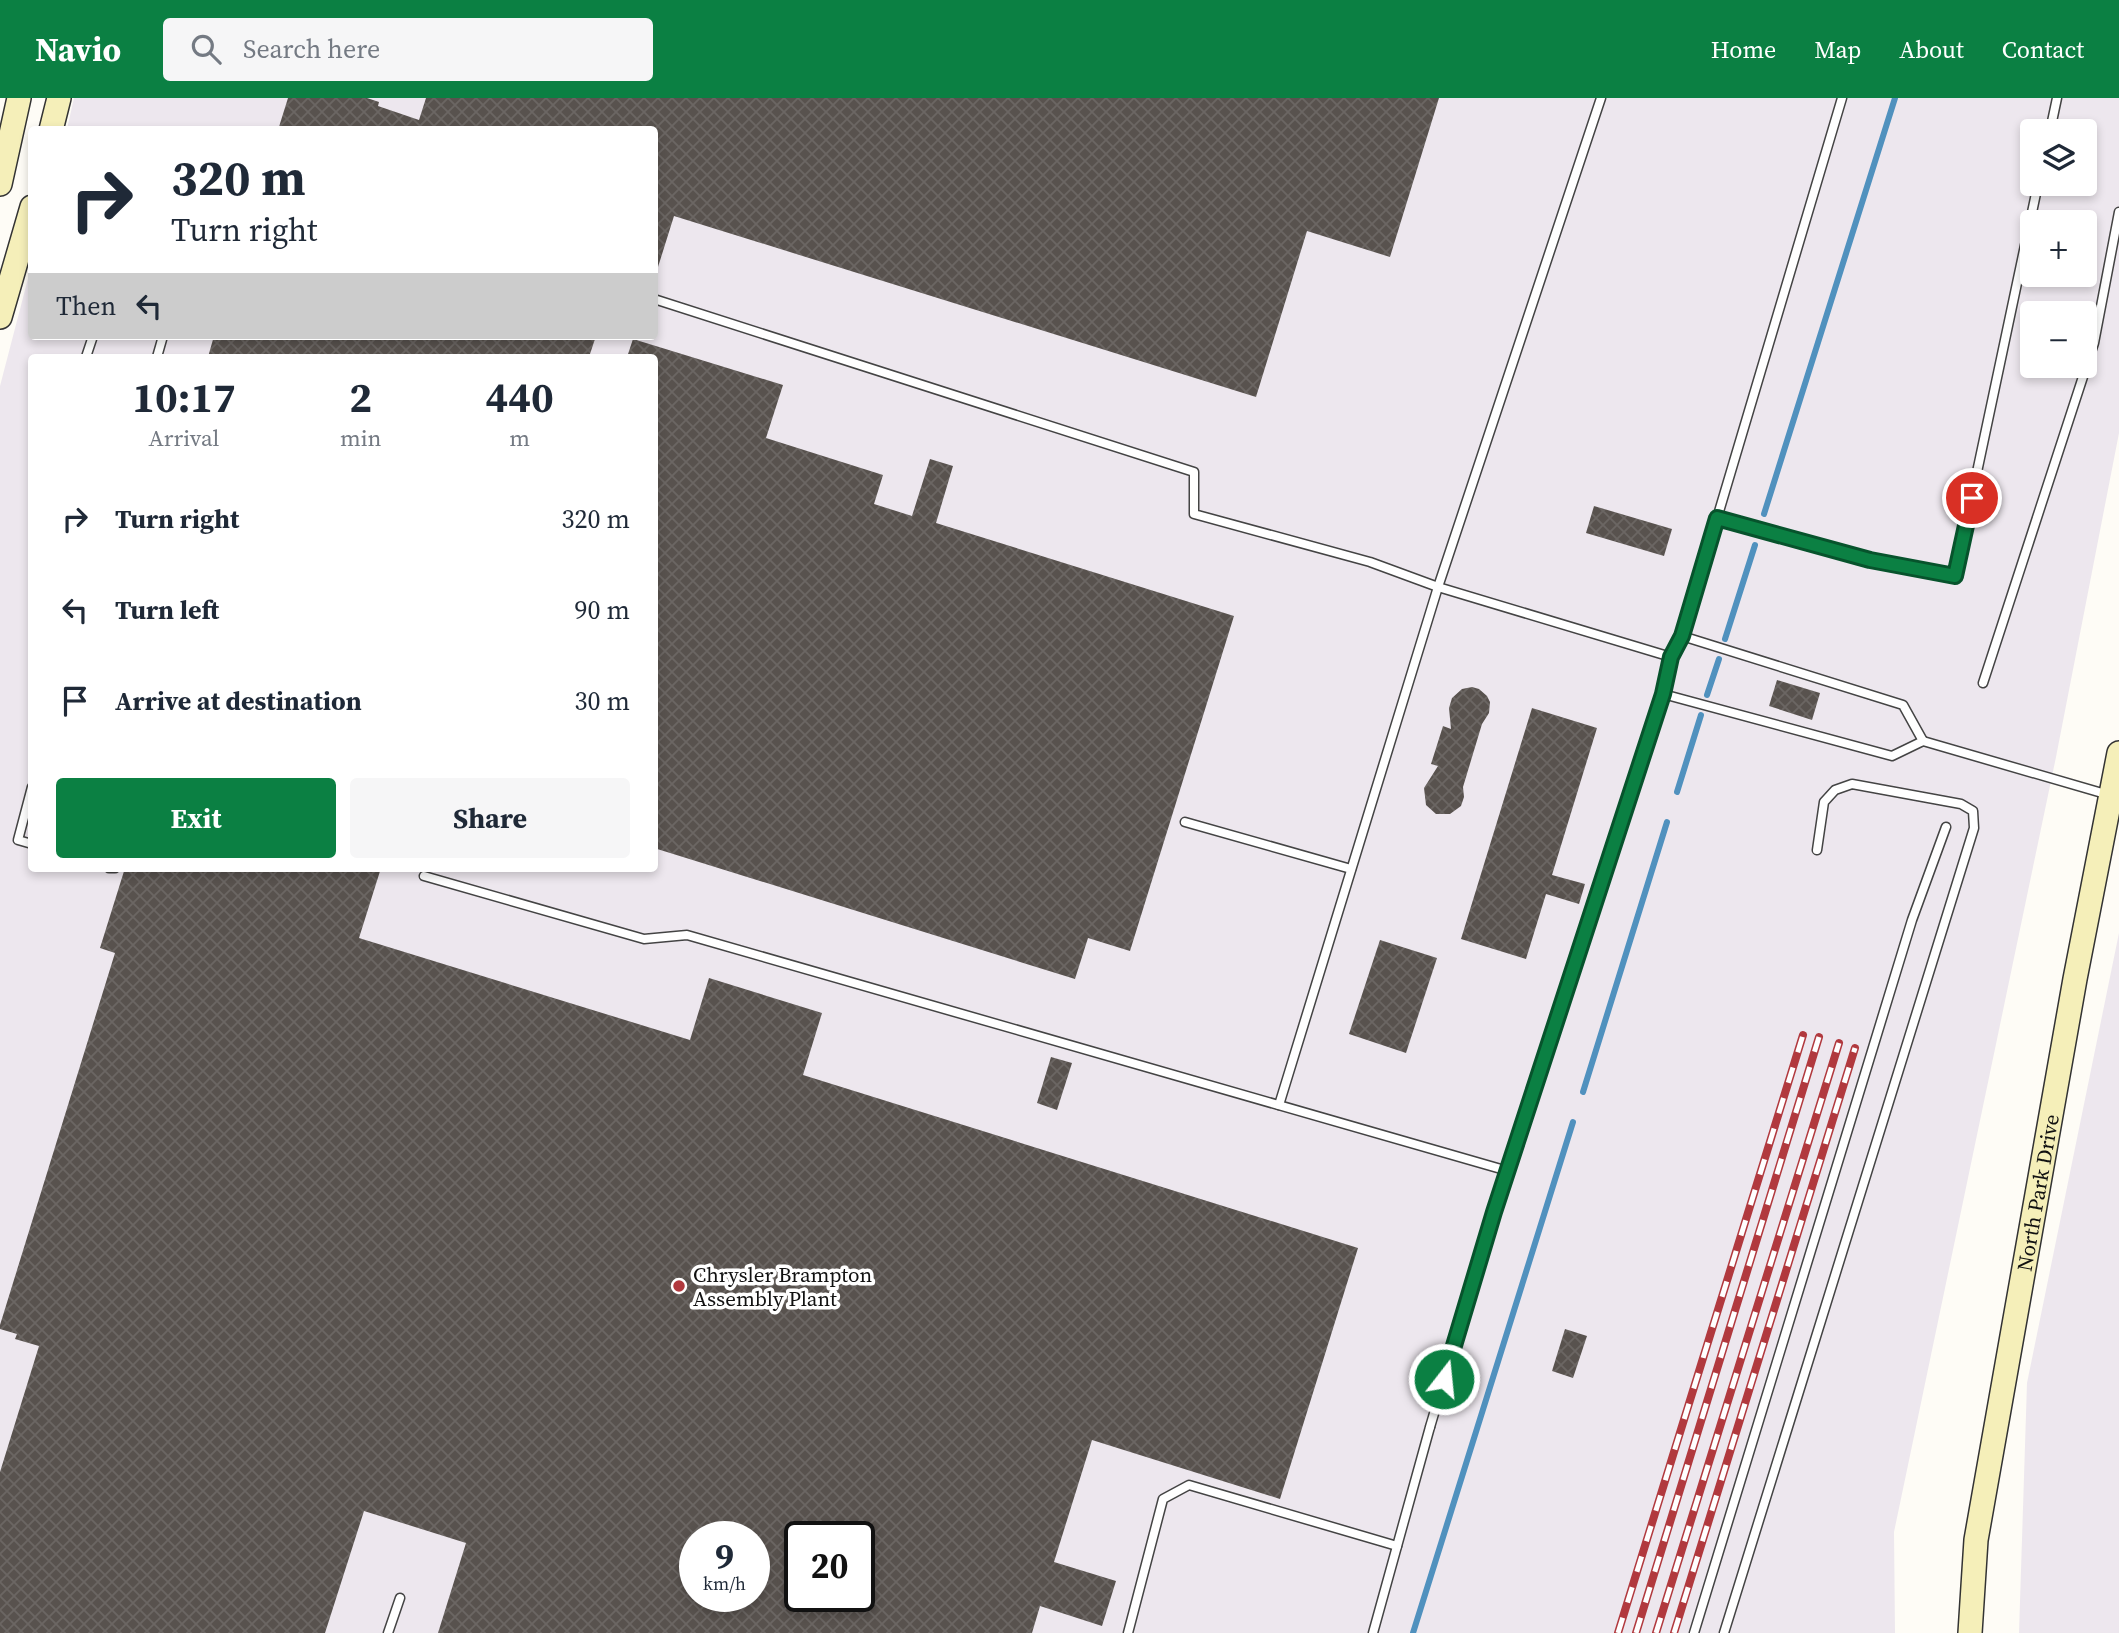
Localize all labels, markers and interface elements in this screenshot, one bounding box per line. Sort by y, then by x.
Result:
search box [163,18,653,81]
text: Navio [35,27,121,72]
icon: search [187,30,225,68]
text: Search here [243,31,380,67]
text: Home [1711,33,1776,66]
text: Map [1814,33,1861,66]
text: About [1899,33,1964,66]
text: Contact [2002,33,2084,66]
map controls [2020,119,2097,378]
button: layers [2020,119,2097,196]
text: 320 m [171,144,306,211]
icon: right [56,154,147,245]
text: Turn right [171,208,317,252]
button: + [2020,210,2097,287]
icon: left [130,287,168,325]
text: Then [56,288,116,324]
button: − [2020,301,2097,378]
text: 10:17 [132,368,236,426]
text: 2 [349,368,372,426]
text: 440 [486,368,554,426]
text: Arrival [148,422,219,454]
text: min [340,422,381,454]
text: m [509,422,530,454]
pin [1942,468,2002,528]
icon: arrive [1953,479,1991,517]
icon: right [56,500,94,538]
text: Turn right [115,501,239,537]
text: 320 m [562,501,630,537]
icon: left [56,591,94,629]
text: Turn left [115,592,219,628]
text: 90 m [575,592,630,628]
icon: arrive [56,682,94,720]
text: Arrive at destination [115,683,362,719]
text: 30 m [575,683,630,719]
button: Exit [56,778,336,858]
button: Share [350,778,630,858]
street label: North Park Drive [2009,1112,2065,1273]
place label: Chrysler Brampton Assembly Plant [693,1260,873,1313]
marker: Chrysler Brampton Assembly Plant [671,1278,687,1294]
position arrow [1407,1342,1481,1416]
speed limit sign: 20 [784,1521,875,1612]
text: 9 [715,1533,734,1581]
text: km/h [703,1571,746,1596]

